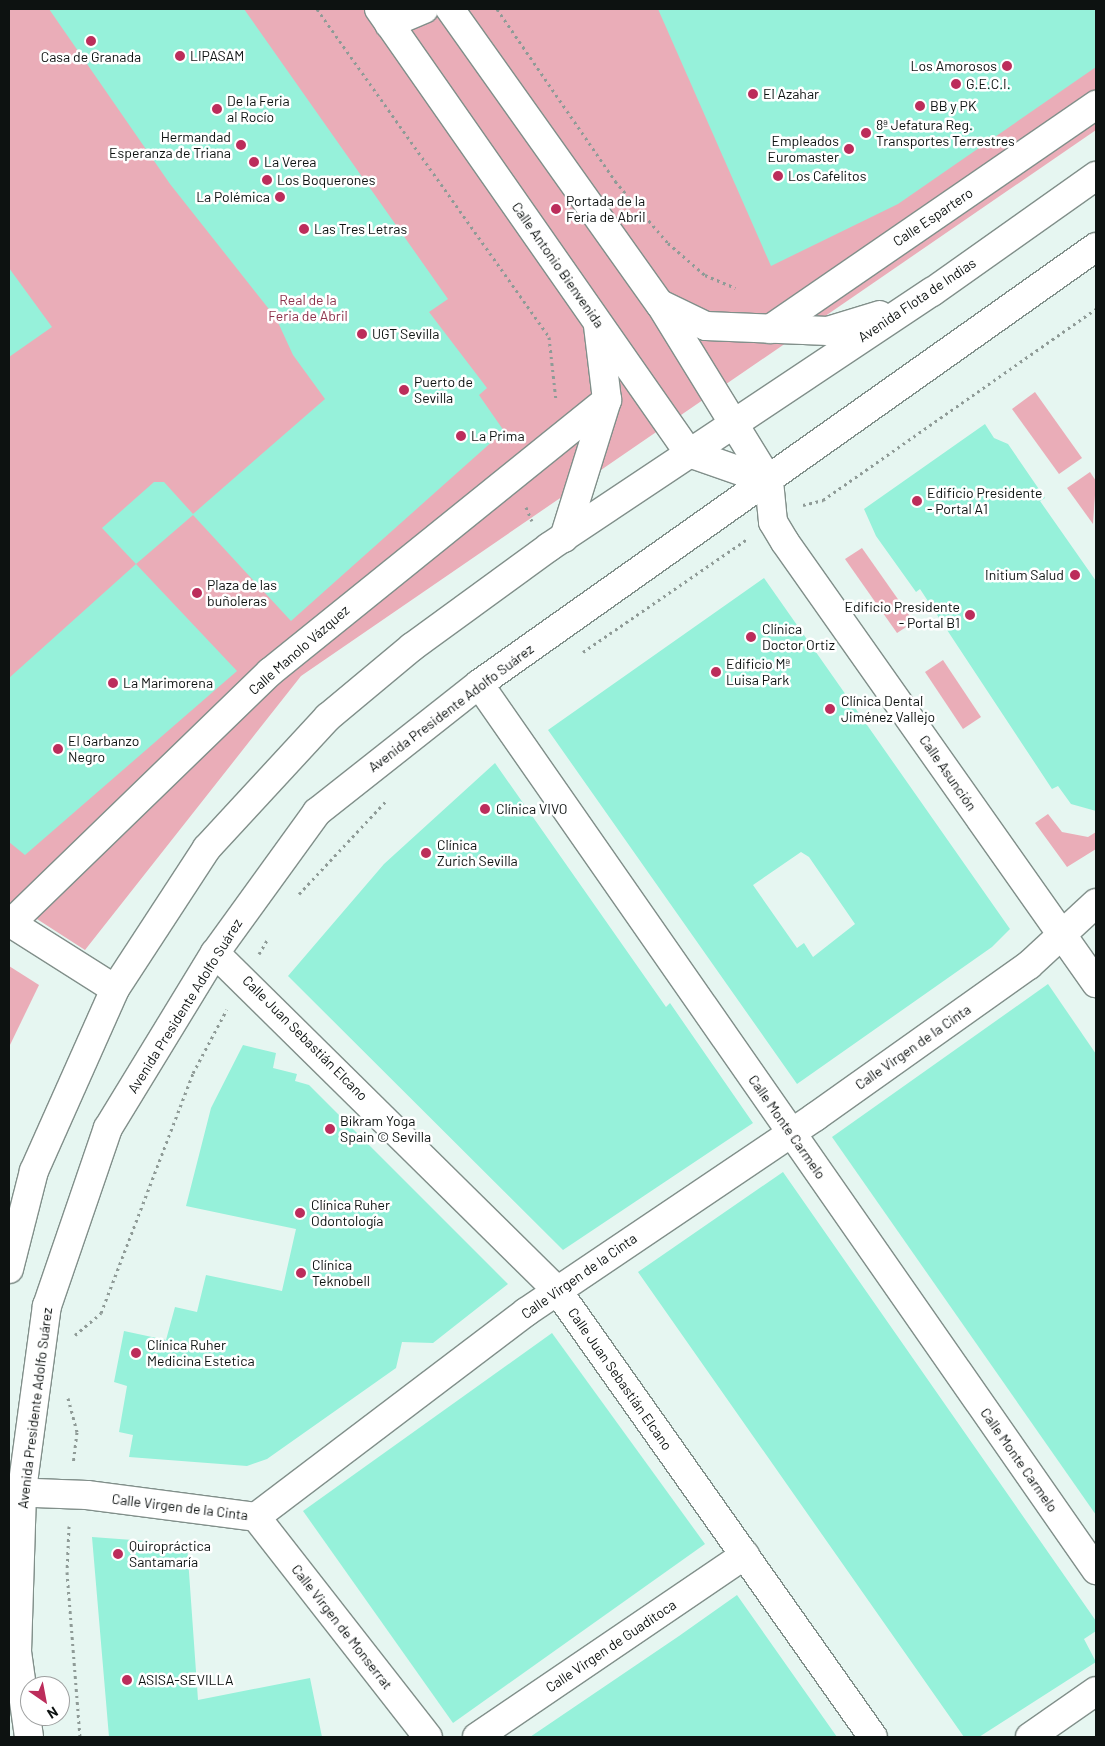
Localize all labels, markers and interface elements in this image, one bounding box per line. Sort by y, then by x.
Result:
marker: Casa de Granada [85,35,97,47]
place label: LIPASAM [190,48,244,64]
place label: Casa de Granada [41,49,141,65]
marker: LIPASAM [174,50,186,62]
place label: Los Amorosos [911,58,997,74]
marker: Los Amorosos [1001,60,1013,72]
place label: G.E.C.I. [966,76,1011,92]
marker: G.E.C.I. [950,78,962,90]
place label: El Azahar [763,86,819,102]
marker: El Azahar [747,88,759,100]
place label: De la Feria al Rocío [227,93,290,125]
place label: BB y PK [930,98,976,114]
marker: BB y PK [914,100,926,112]
marker: De la Feria al Rocío [211,103,223,115]
place label: 8ª Jefatura Reg. Transportes Terrestres [876,117,1015,150]
marker: 8ª Jefatura Reg. Transportes Terrestres [860,127,872,139]
place label: Hermandad Esperanza de Triana [109,129,231,162]
place label: Empleados Euromaster [767,133,839,166]
marker: Hermandad Esperanza de Triana [235,139,247,151]
marker: Empleados Euromaster [843,143,855,155]
place label: La Verea [264,154,316,170]
marker: La Verea [248,156,260,168]
place label: Los Cafelitos [788,168,866,184]
marker: Los Cafelitos [772,170,784,182]
place label: Los Boquerones [277,172,375,188]
marker: Los Boquerones [261,174,273,186]
street label: Calle Espartero [890,184,976,250]
place label: La Polémica [196,189,270,205]
marker: La Polémica [274,191,286,203]
place label: Portada de la Feria de Abril [566,193,645,226]
street label: Calle Antonio Bienvenida [508,199,608,331]
marker: Portada de la Feria de Abril [550,203,562,215]
place label: Las Tres Letras [314,221,407,237]
marker: Las Tres Letras [298,223,310,235]
street label: Avenida Flota de Indias [855,254,979,346]
park label: Real de la Feria de Abril [268,292,348,324]
place label: UGT Sevilla [372,326,439,342]
marker: UGT Sevilla [356,328,368,340]
place label: Puerto de Sevilla [414,374,473,407]
marker: Puerto de Sevilla [398,384,410,396]
place label: La Prima [471,428,525,444]
marker: La Prima [455,430,467,442]
place label: Edificio Presidente - Portal A1 [927,485,1042,518]
marker: Edificio Presidente - Portal A1 [911,495,923,507]
place label: Initium Salud [985,567,1064,583]
marker: Initium Salud [1068,568,1082,582]
place label: Plaza de las buñoleras [207,577,277,610]
marker: Plaza de las buñoleras [191,587,203,599]
place label: Edificio Presidente - Portal B1 [845,599,960,632]
street label: Calle Manolo Vázquez [245,602,353,698]
marker: Edificio Presidente - Portal B1 [964,609,976,621]
place label: Clínica Doctor Ortiz [762,621,835,654]
marker: Clínica Doctor Ortiz [744,630,758,644]
street label: Avenida Presidente Adolfo Suárez [365,640,537,776]
place label: Edificio Mª Luisa Park [726,656,790,689]
marker: Edificio Mª Luisa Park [710,666,722,678]
place label: La Marimorena [123,675,213,691]
marker: La Marimorena [107,677,119,689]
place label: Clínica Dental Jiménez Vallejo [841,693,935,726]
marker: Clínica Dental Jiménez Vallejo [823,702,837,716]
street label: Calle Asunción [916,732,980,814]
place label: El Garbanzo Negro [68,733,139,766]
marker: El Garbanzo Negro [52,743,64,755]
place label: Clínica VIVO [496,801,568,817]
marker: Clínica VIVO [478,802,492,816]
place label: Clínica Zurich Sevilla [437,837,518,870]
marker: Clínica Zurich Sevilla [419,846,433,860]
street label: Avenida Presidente Adolfo Suárez [124,916,246,1096]
street label: Calle Juan Sebastián Elcano [239,972,371,1104]
street label: Calle Virgen de la Cinta [852,1001,974,1093]
street label: Calle Monte Carmelo [745,1072,829,1182]
place label: Bikram Yoga Spain © Sevilla [340,1113,431,1146]
marker: Bikram Yoga Spain © Sevilla [324,1123,336,1135]
place label: Clínica Ruher Odontología [311,1197,390,1230]
marker: Clínica Ruher Odontología [293,1206,307,1220]
street label: Calle Virgen de la Cinta [518,1230,640,1322]
place label: Clínica Teknobell [312,1257,370,1290]
marker: Clínica Teknobell [294,1266,308,1280]
street label: Calle Juan Sebastián Elcano [564,1305,676,1453]
street label: Avenida Presidente Adolfo Suárez [14,1306,56,1510]
place label: Clínica Ruher Medicina Estetica [147,1337,255,1370]
marker: Clínica Ruher Medicina Estetica [129,1346,143,1360]
street label: Calle Monte Carmelo [977,1405,1061,1515]
street label: Calle Virgen de la Cinta [111,1490,249,1524]
place label: Quiropráctica Santamaría [129,1538,211,1570]
marker: Quiropráctica Santamaría [111,1547,125,1561]
street label: Calle Virgen de Monserrat [288,1561,396,1693]
street label: Calle Virgen de Guaditoca [543,1596,679,1696]
place label: ASISA-SEVILLA [138,1672,234,1688]
marker: ASISA-SEVILLA [120,1673,134,1687]
north arrow [20,1676,70,1726]
text: N [44,1703,61,1723]

